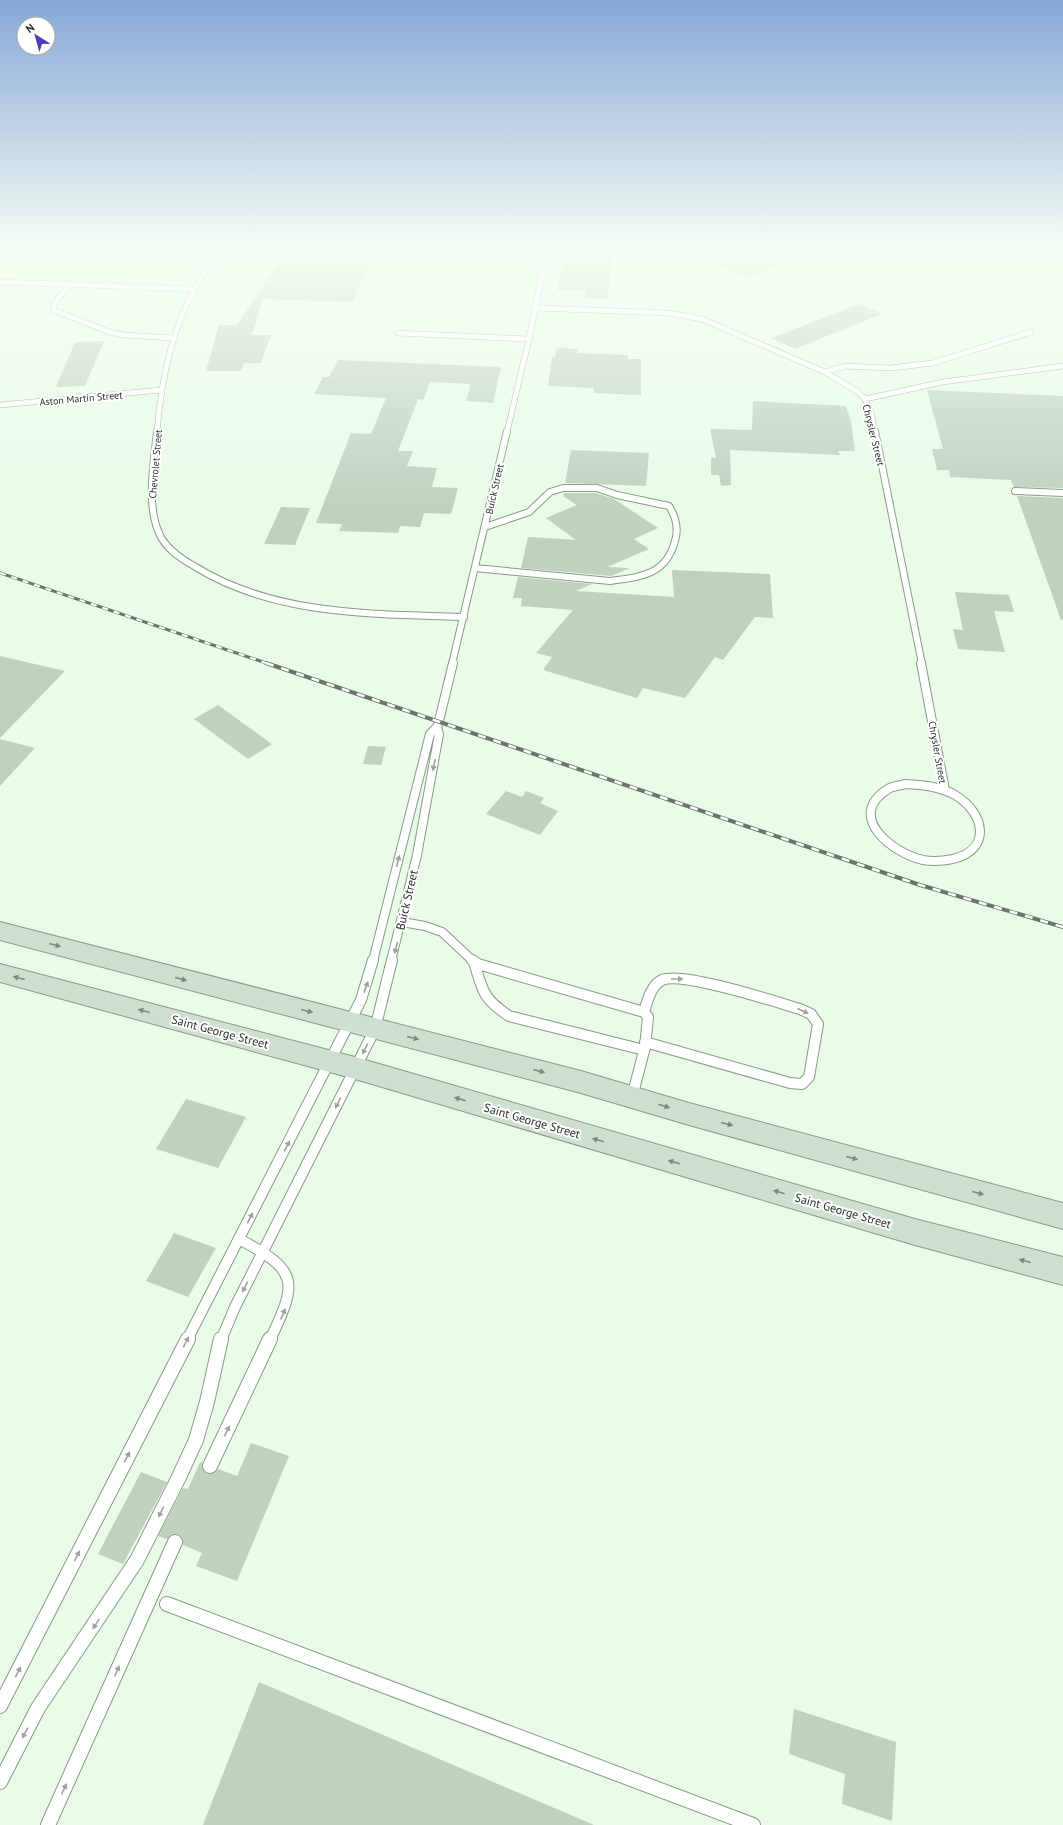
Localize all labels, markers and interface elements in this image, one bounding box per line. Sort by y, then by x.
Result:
north arrow [16,16,56,56]
text: N [23,20,37,36]
street label: Aston Martin Street [39,388,124,409]
street label: Chrysler Street [860,403,888,468]
street label: Chevrolet Street [146,428,165,499]
street label: Buick Street [482,462,507,515]
street label: Chrysler Street [926,720,949,785]
one-way arrow [430,759,436,771]
one-way arrow [396,854,402,867]
street label: Buick Street [392,868,421,931]
one-way arrow [392,942,398,954]
one-way arrow [49,943,61,949]
one-way arrow [12,975,24,981]
one-way arrow [175,976,187,982]
one-way arrow [671,976,684,982]
one-way arrow [363,980,369,992]
one-way arrow [138,1008,150,1014]
one-way arrow [301,1008,313,1014]
one-way arrow [797,1008,809,1014]
street label: Saint George Street [170,1011,270,1052]
one-way arrow [407,1036,419,1042]
one-way arrow [362,1043,368,1054]
one-way arrow [533,1068,545,1074]
one-way arrow [454,1096,466,1102]
one-way arrow [335,1097,341,1109]
street label: Saint George Street [482,1100,582,1141]
one-way arrow [658,1103,670,1109]
one-way arrow [721,1122,733,1128]
one-way arrow [592,1137,604,1143]
one-way arrow [284,1140,290,1152]
one-way arrow [846,1156,859,1162]
one-way arrow [668,1159,680,1165]
one-way arrow [773,1189,785,1195]
street label: Saint George Street [793,1190,893,1231]
one-way arrow [972,1190,984,1196]
one-way arrow [247,1213,253,1224]
one-way arrow [1019,1258,1031,1264]
one-way arrow [241,1282,248,1293]
one-way arrow [280,1307,286,1319]
one-way arrow [183,1336,190,1347]
one-way arrow [224,1425,230,1437]
one-way arrow [124,1451,130,1463]
one-way arrow [158,1506,164,1517]
one-way arrow [73,1550,80,1561]
one-way arrow [92,1619,100,1629]
one-way arrow [114,1665,120,1677]
one-way arrow [14,1666,21,1677]
one-way arrow [22,1727,28,1738]
one-way arrow [61,1783,67,1795]

